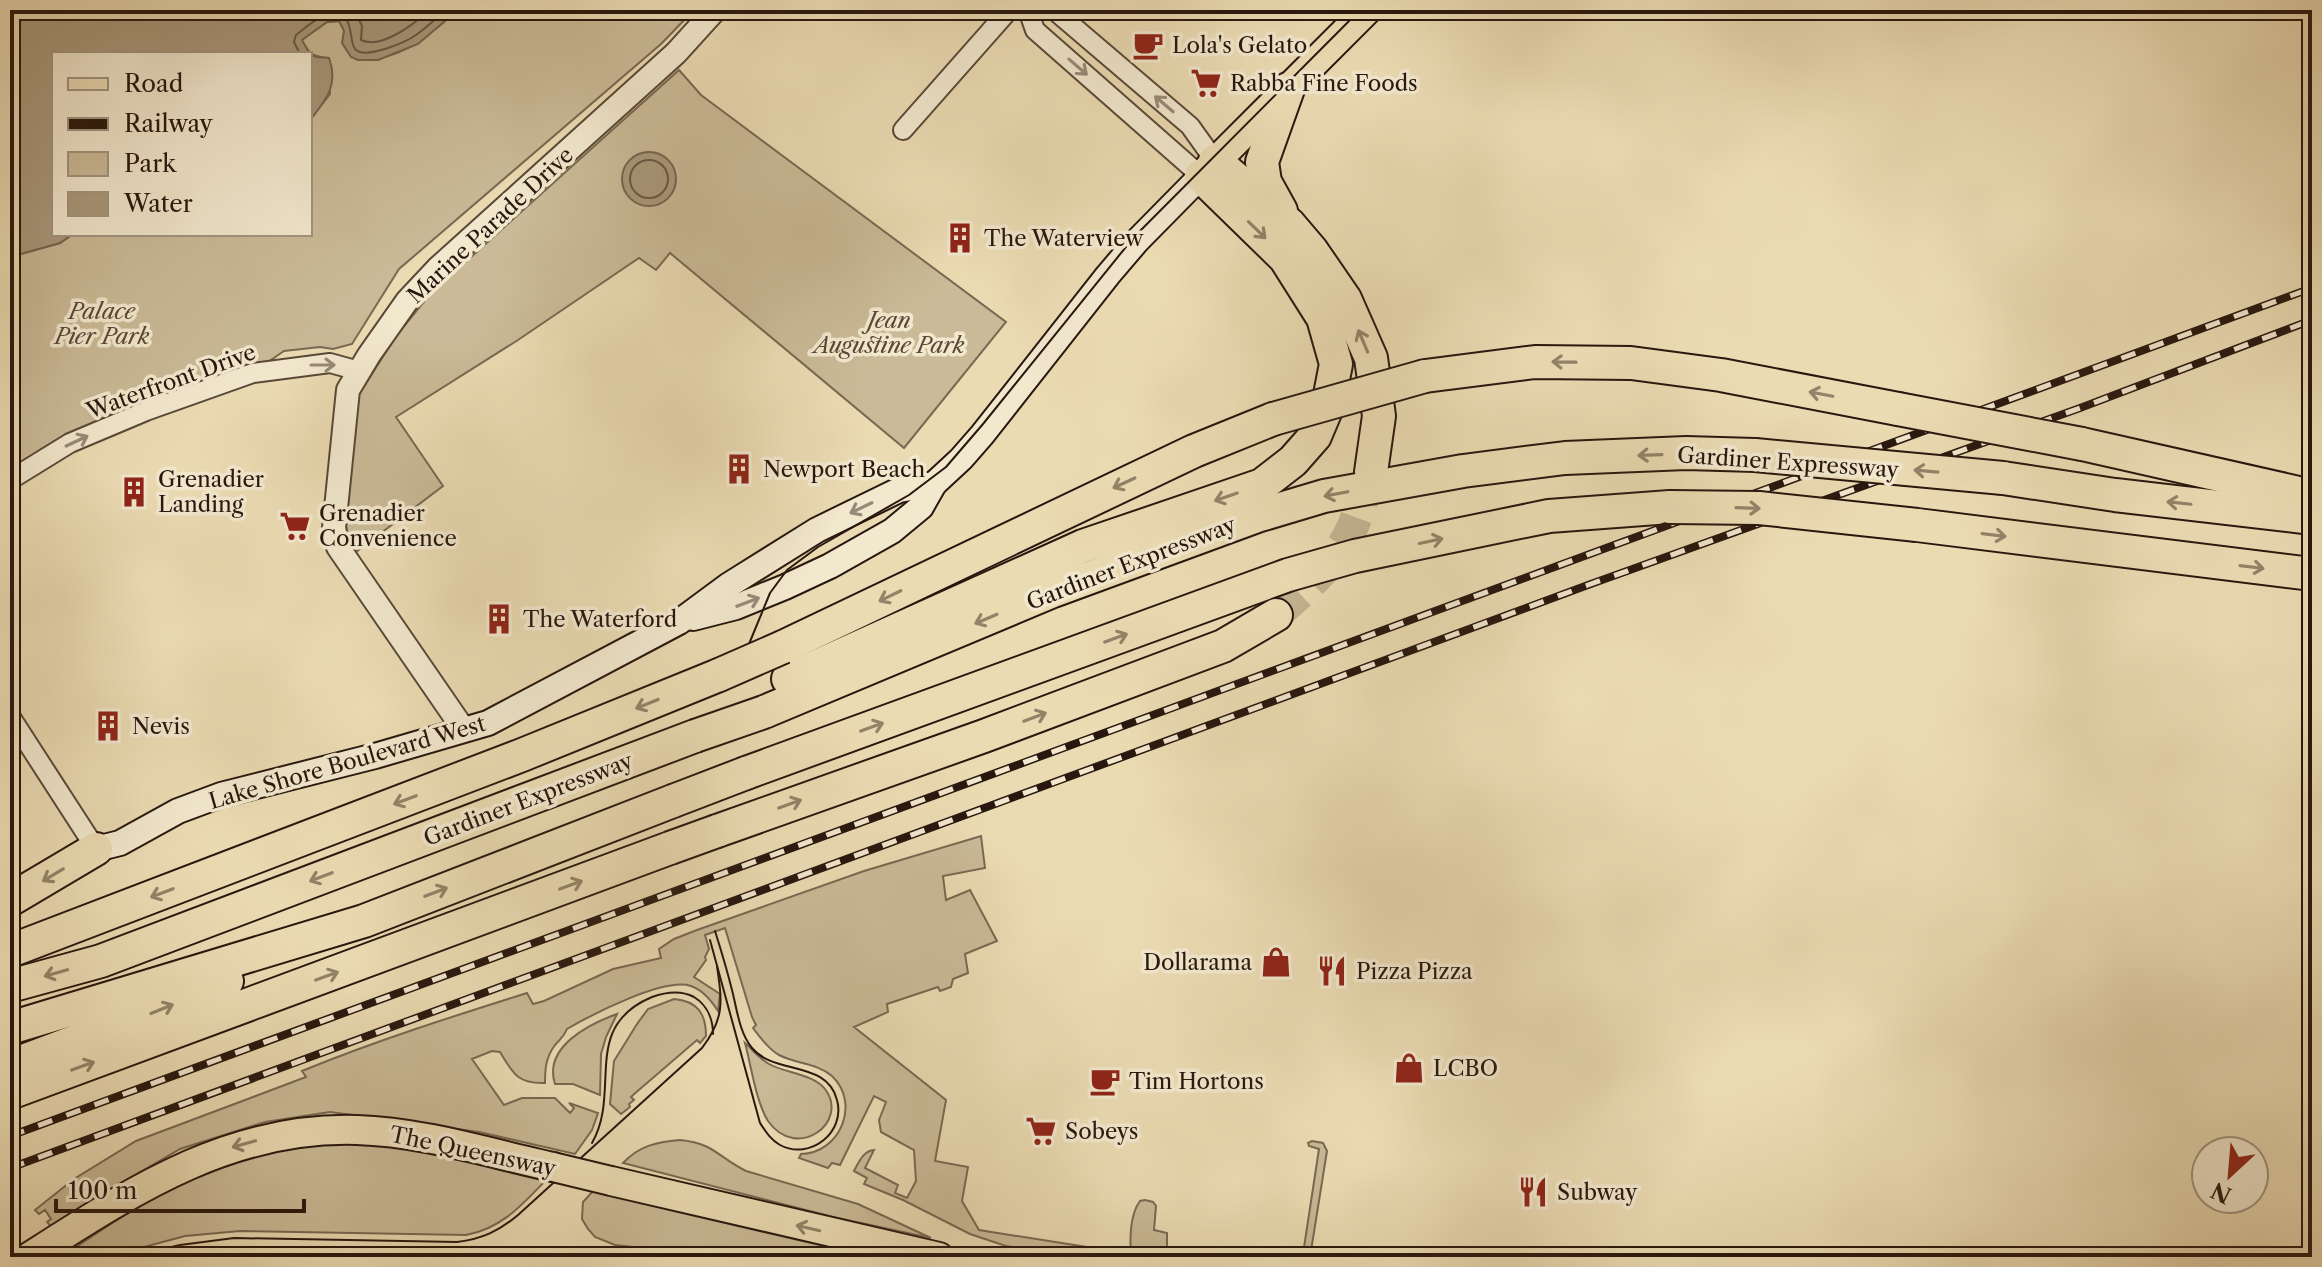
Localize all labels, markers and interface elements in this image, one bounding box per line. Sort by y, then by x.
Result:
cafe icon: Lola's Gelato [1131,28,1165,62]
place label: Lola's Gelato [1172,32,1307,59]
legend [52,52,312,236]
one-way arrow [1068,58,1088,76]
supermarket icon: Rabba Fine Foods [1189,66,1223,100]
text: Road [124,69,184,98]
place label: Rabba Fine Foods [1230,70,1418,97]
one-way arrow [1154,95,1174,113]
text: Railway [124,109,214,138]
street label: Marine Parade Drive [402,142,579,309]
text: Park [124,149,177,178]
text: Water [123,189,193,218]
building icon: The Waterview [943,221,977,255]
one-way arrow [1247,221,1267,240]
place label: The Waterview [984,225,1144,252]
park label: Palace Pier Park [53,298,150,350]
park label: Jean Augustine Park [811,307,965,359]
one-way arrow [1355,329,1370,354]
street label: Waterfront Drive [82,338,259,425]
one-way arrow [1551,355,1578,370]
one-way arrow [310,357,336,373]
one-way arrow [1809,386,1834,401]
one-way arrow [64,432,89,447]
street label: Gardiner Expressway [1676,441,1900,484]
one-way arrow [1637,447,1664,462]
building icon: Newport Beach [722,452,756,486]
place label: Newport Beach [763,456,926,483]
one-way arrow [1913,463,1940,478]
place label: Grenadier Landing [158,466,264,518]
building icon: Grenadier Landing [117,475,151,509]
one-way arrow [1113,477,1137,492]
one-way arrow [1324,487,1350,502]
one-way arrow [1214,490,1239,505]
one-way arrow [2166,495,2193,510]
place label: Grenadier Convenience [319,500,457,552]
one-way arrow [1734,500,1761,516]
one-way arrow [850,501,874,517]
supermarket icon: Grenadier Convenience [278,509,312,543]
street label: Gardiner Expressway [1023,511,1240,616]
one-way arrow [1981,528,2006,543]
one-way arrow [1418,532,1444,547]
one-way arrow [2238,559,2265,574]
one-way arrow [878,589,902,604]
one-way arrow [735,594,760,608]
building icon: The Waterford [482,602,516,636]
place label: The Waterford [523,606,677,633]
one-way arrow [975,612,999,627]
one-way arrow [1104,630,1128,644]
one-way arrow [635,698,660,713]
building icon: Nevis [91,709,125,743]
one-way arrow [1022,709,1047,723]
street label: Lake Shore Boulevard West [206,710,489,815]
place label: Nevis [132,713,190,740]
one-way arrow [859,719,884,733]
street label: Gardiner Expressway [420,747,637,852]
one-way arrow [393,794,418,808]
one-way arrow [777,796,802,810]
one-way arrow [42,867,65,883]
one-way arrow [309,871,334,885]
one-way arrow [558,877,583,891]
one-way arrow [423,884,448,899]
one-way arrow [150,887,175,901]
shop icon: Dollarama [1259,945,1293,979]
place label: Dollarama [1143,949,1252,976]
restaurant icon: Pizza Pizza [1315,954,1349,988]
place label: Pizza Pizza [1356,958,1473,985]
one-way arrow [43,966,69,981]
one-way arrow [314,968,339,982]
one-way arrow [149,1000,173,1015]
shop icon: LCBO [1392,1051,1426,1085]
place label: LCBO [1433,1055,1498,1082]
one-way arrow [70,1058,95,1072]
cafe icon: Tim Hortons [1088,1064,1122,1098]
place label: Tim Hortons [1129,1068,1264,1095]
supermarket icon: Sobeys [1024,1114,1058,1148]
place label: Sobeys [1065,1118,1138,1145]
street label: The Queensway [387,1121,559,1182]
north arrow [2190,1135,2270,1215]
one-way arrow [232,1138,258,1153]
scale bar [56,1163,304,1213]
restaurant icon: Subway [1516,1175,1550,1209]
text: 100 m [68,1176,137,1205]
text: N [2207,1176,2236,1209]
place label: Subway [1557,1179,1638,1206]
one-way arrow [795,1219,821,1234]

